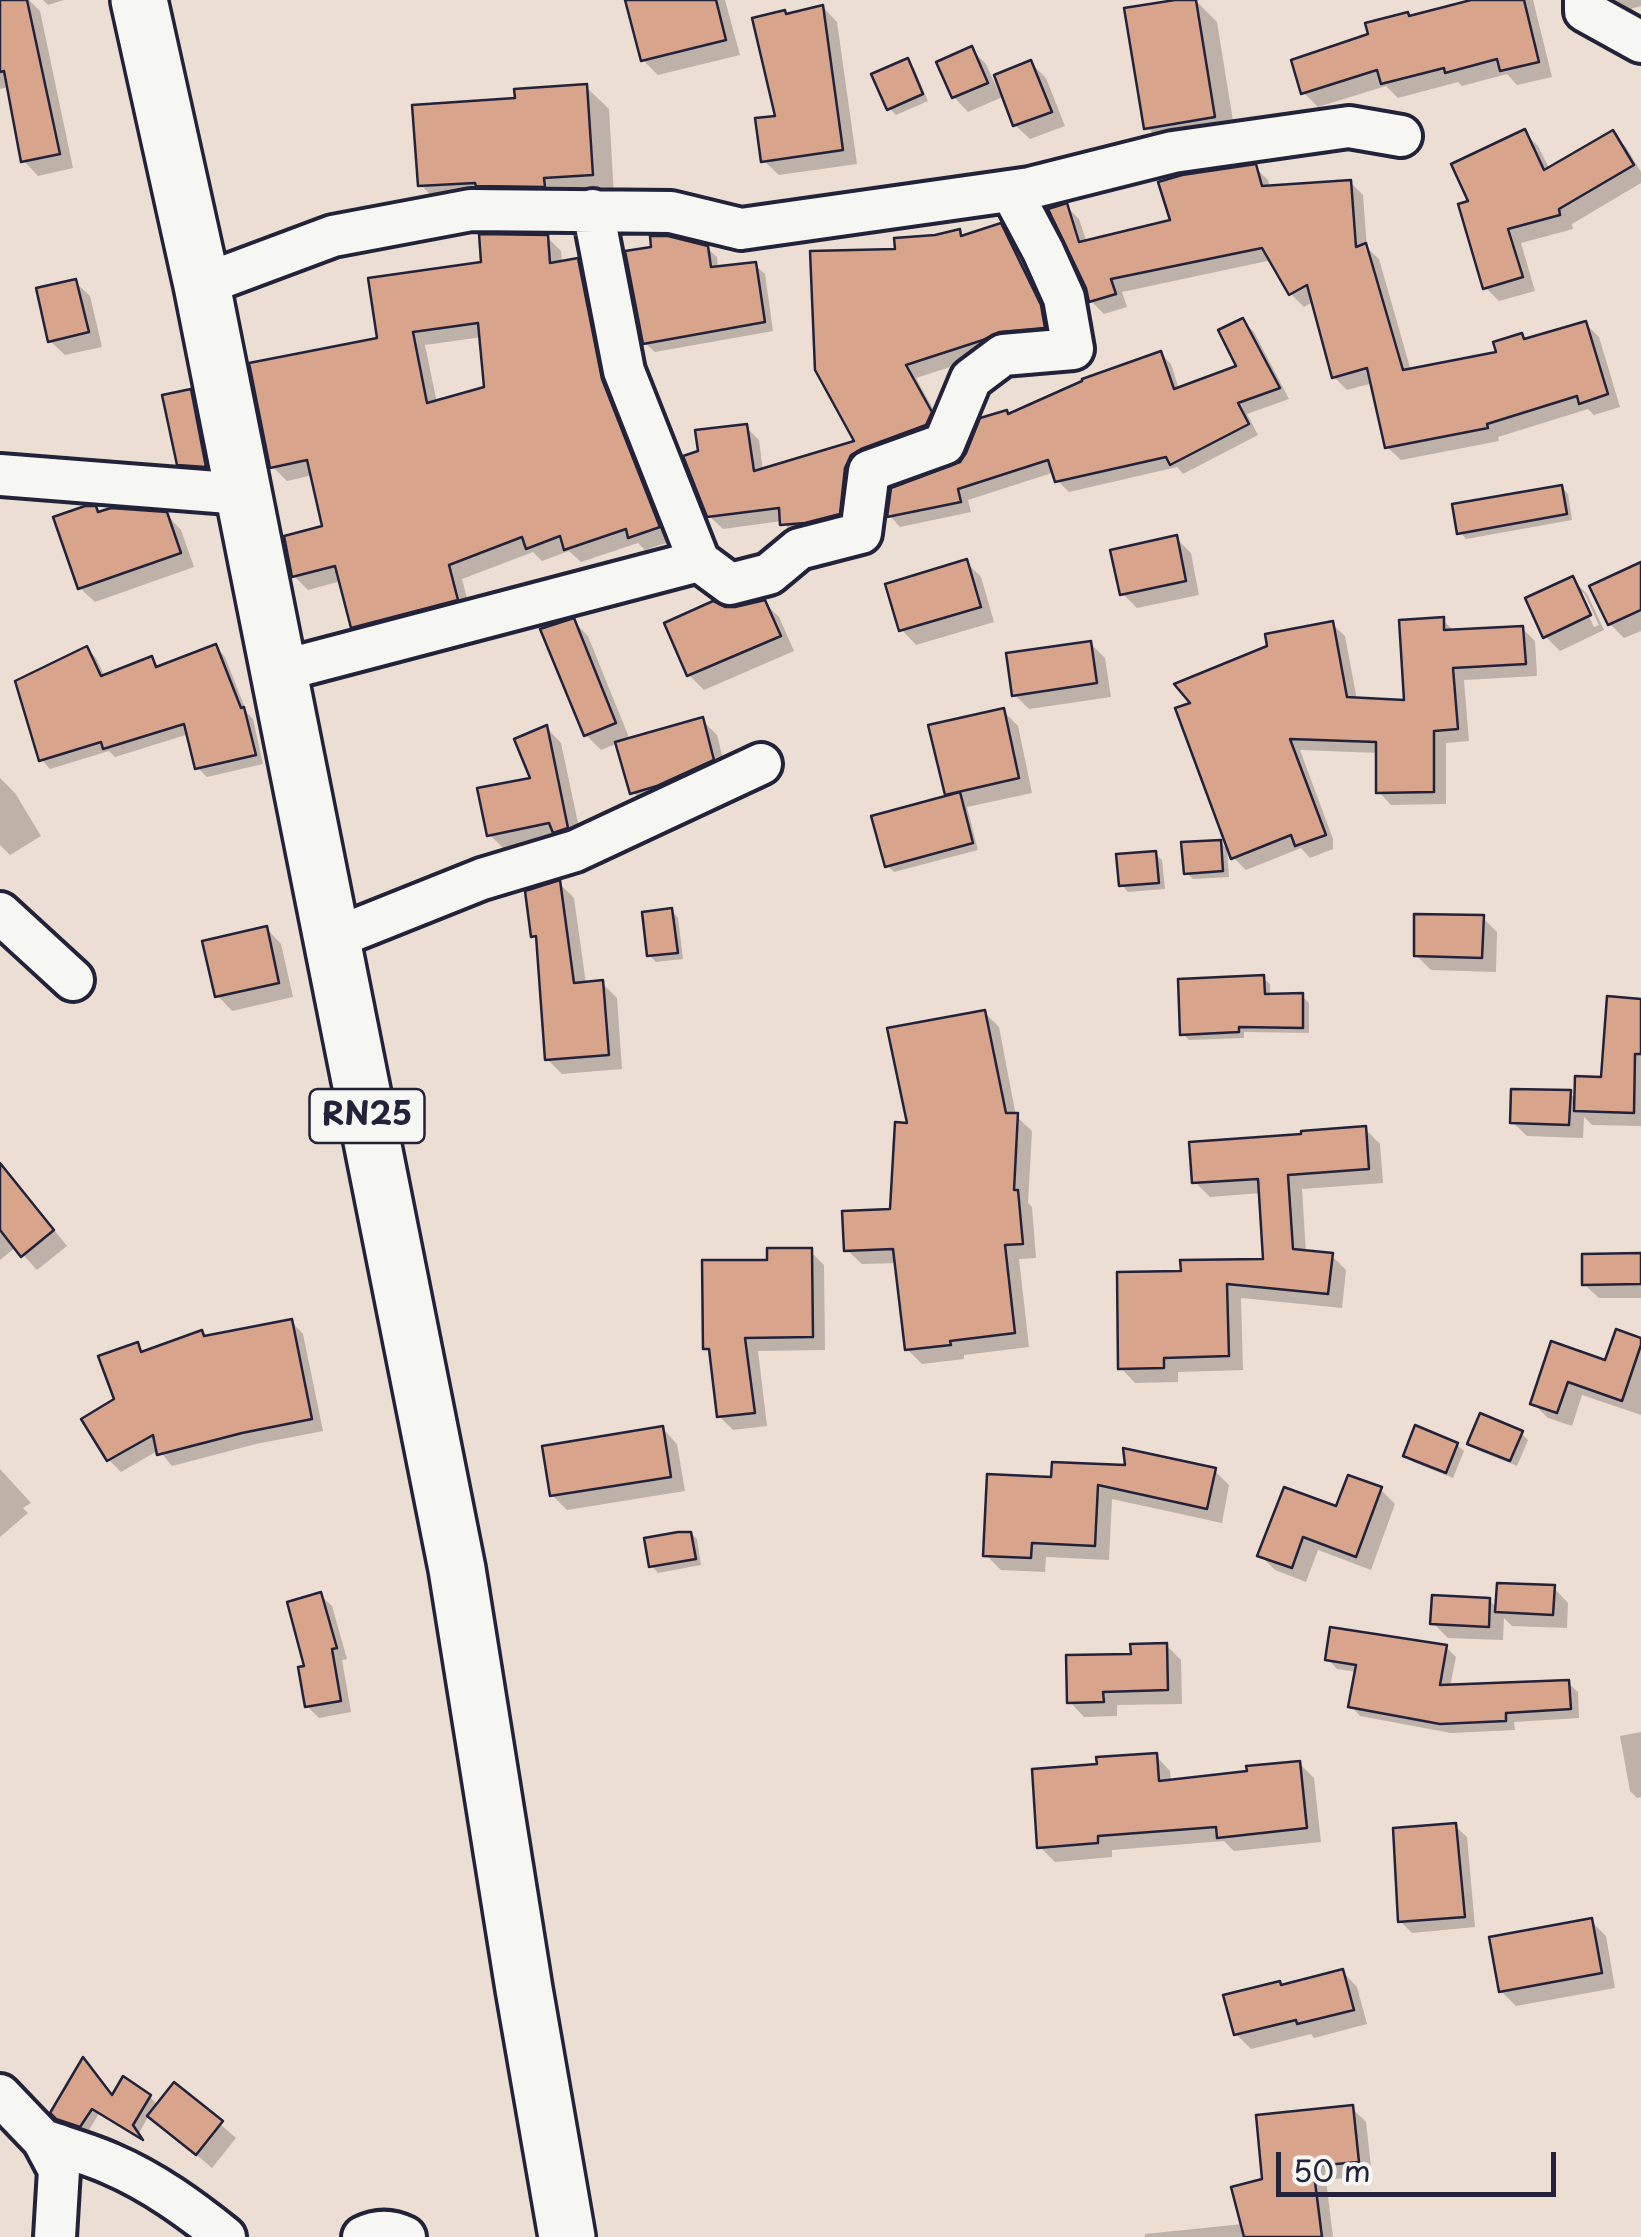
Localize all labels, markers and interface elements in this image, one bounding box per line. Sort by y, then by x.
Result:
road number: RN25 [310,1089,424,1143]
scale bar [1281,2132,1561,2194]
text: 50 m [1293,2147,1371,2192]

